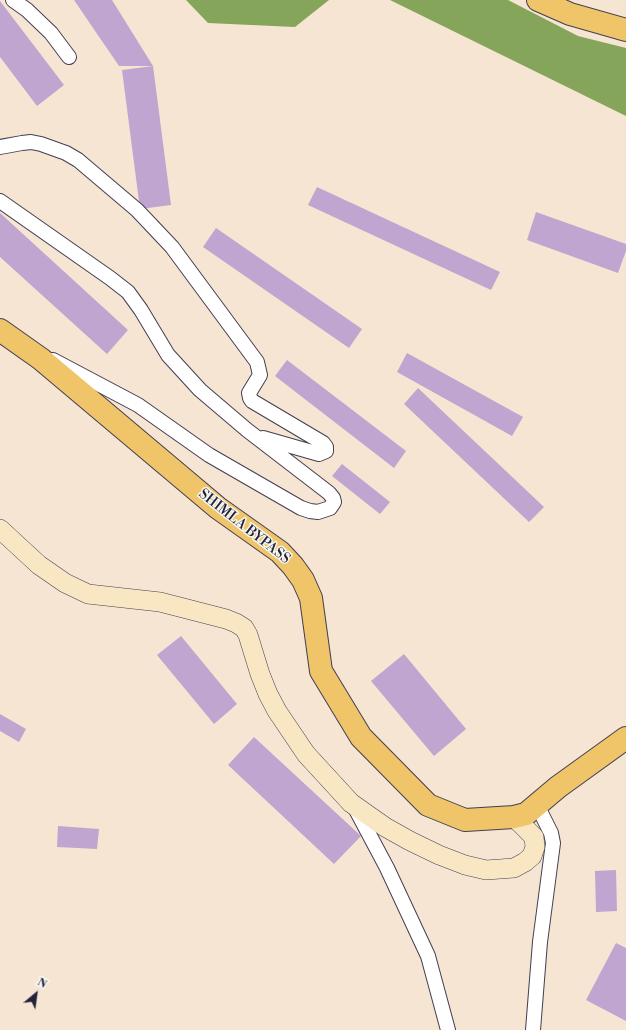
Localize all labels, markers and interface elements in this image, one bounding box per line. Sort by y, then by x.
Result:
street label: SHIMLA BYPASS [195,486,293,568]
north arrow [16,974,56,1014]
text: N [35,975,49,992]

